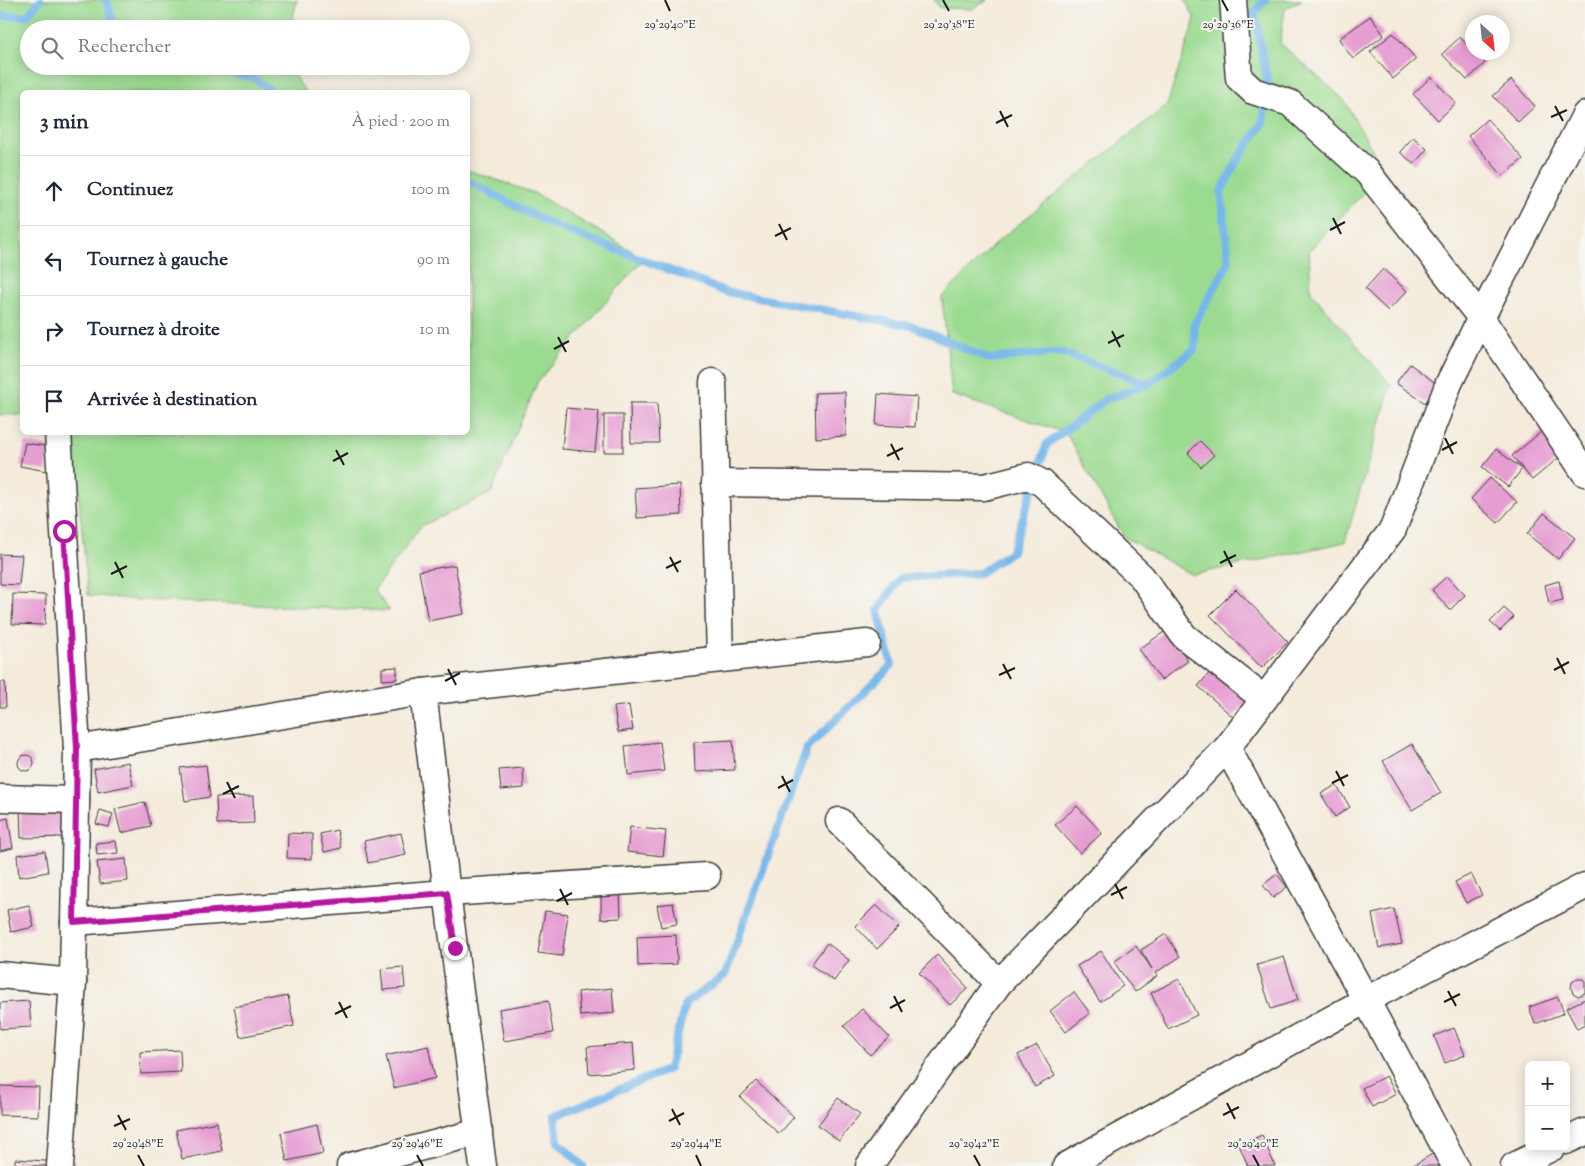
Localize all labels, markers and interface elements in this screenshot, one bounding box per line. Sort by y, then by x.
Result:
north arrow [1465,15,1510,60]
text: 29°29'40"E [644,16,697,34]
text: 29°29'38"E [923,16,976,34]
text: 29°29'36"E [1202,16,1255,34]
search box [20,20,470,75]
icon: search [38,34,66,62]
text: Rechercher [78,34,171,61]
text: 3 min [40,108,89,138]
text: À pied · 200 m [352,111,450,134]
icon: ahead [40,177,68,205]
text: Continuez [87,177,173,204]
text: 100 m [411,179,450,202]
icon: left [40,247,68,275]
text: Tournez à gauche [87,247,228,274]
text: 90 m [417,249,450,272]
icon: right [40,317,68,345]
text: Tournez à droite [87,317,220,344]
text: 10 m [420,319,450,342]
icon: arrive [40,387,68,415]
text: Arrivée à destination [87,387,258,414]
route start [53,520,76,543]
route end [444,937,467,960]
map controls [1525,1061,1570,1151]
button: + [1525,1061,1570,1106]
button: − [1525,1106,1570,1151]
text: 29°29'48"E [112,1135,165,1153]
text: 29°29'46"E [391,1135,444,1153]
text: 29°29'44"E [670,1135,723,1153]
text: 29°29'42"E [948,1135,1000,1153]
text: 29°29'40"E [1227,1135,1280,1153]

